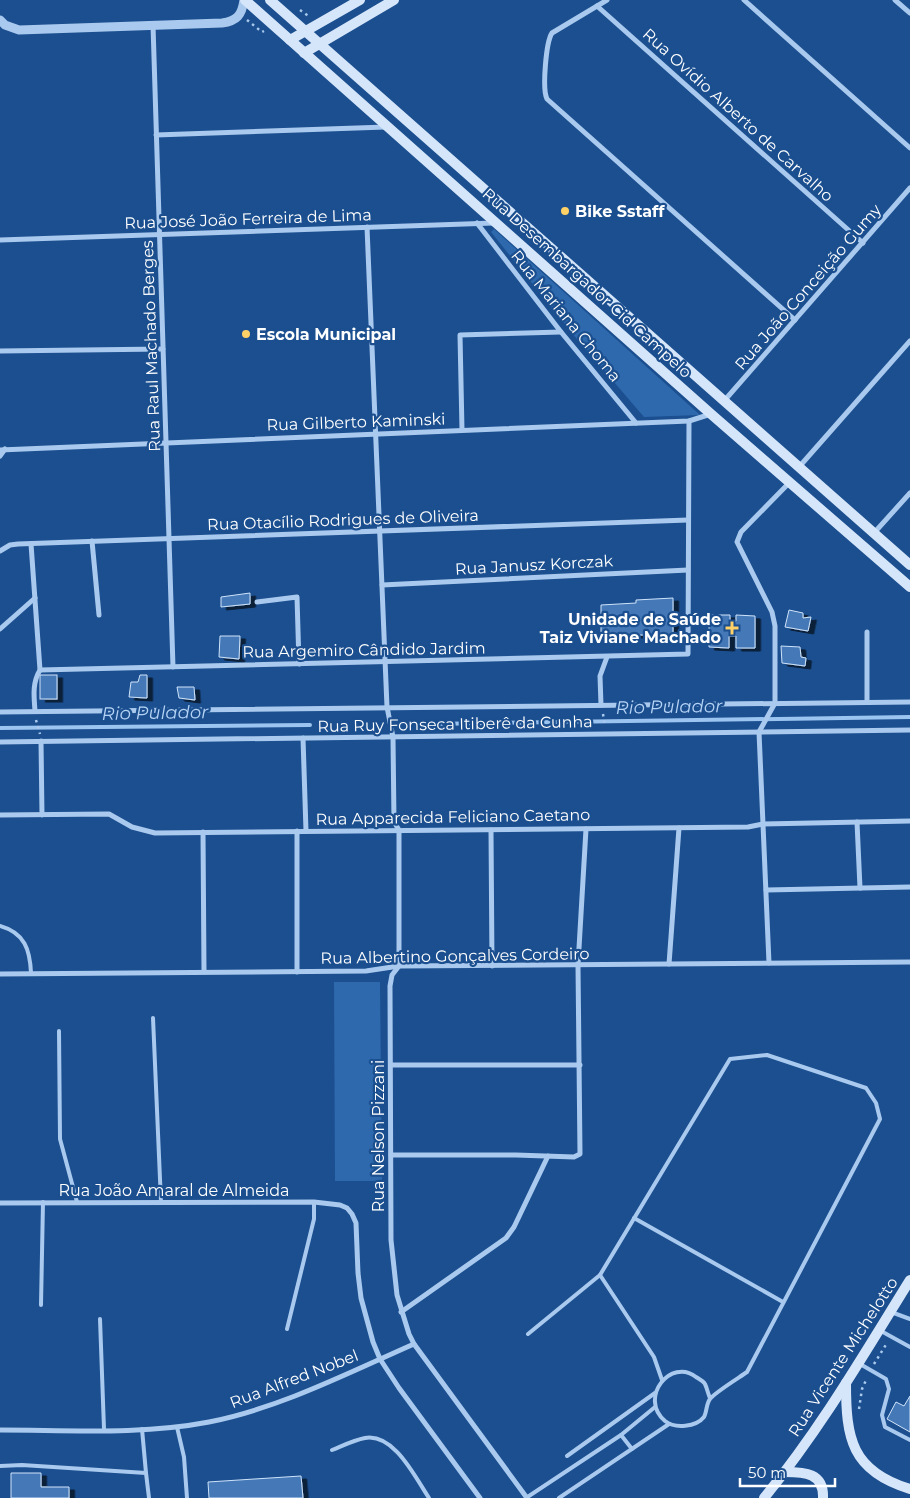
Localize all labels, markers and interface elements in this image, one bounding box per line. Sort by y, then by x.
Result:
street label: Rua Ovídio Alberto de Carvalho [639,24,837,206]
street label: Rua Desembargador Cid Campelo [479,184,695,382]
street label: Rua João Conceição Gumy [731,200,885,374]
place label: Bike Sstaff [575,202,665,221]
street label: Rua José João Ferreira de Lima [124,205,372,233]
marker: Bike Sstaff [559,205,571,217]
street label: Rua Raul Machado Berges [138,240,164,452]
street label: Rua Mariana Choma [507,246,625,386]
place label: Escola Municipal [256,325,396,344]
marker: Escola Municipal [240,328,252,340]
street label: Rua Gilberto Kaminski [266,409,446,435]
street label: Rua Otacílio Rodrigues de Oliveira [207,506,479,534]
street label: Rua Janusz Korczak [454,551,614,579]
place label: Unidade de Saúde Taiz Viviane Machado [540,610,721,647]
marker: Unidade de Saúde Taiz Viviane Machado [725,621,739,635]
street label: Rua Argemiro Cândido Jardim [242,638,486,662]
water label: Rio Pulador [615,695,723,719]
water label: Rio Pulador [101,701,209,725]
street label: Rua Ruy Fonseca Itiberê da Cunha [317,712,593,736]
street label: Rua Apparecida Feliciano Caetano [316,805,590,829]
street label: Rua Albertino Gonçalves Cordeiro [320,944,590,968]
street label: Rua Nelson Pizzani [369,1060,388,1212]
street label: Rua João Amaral de Almeida [59,1181,289,1200]
street label: Rua Vicente Michelotto [784,1274,902,1440]
street label: Rua Alfred Nobel [227,1346,361,1412]
scale bar [740,1456,835,1488]
text: 50 m [748,1463,786,1482]

